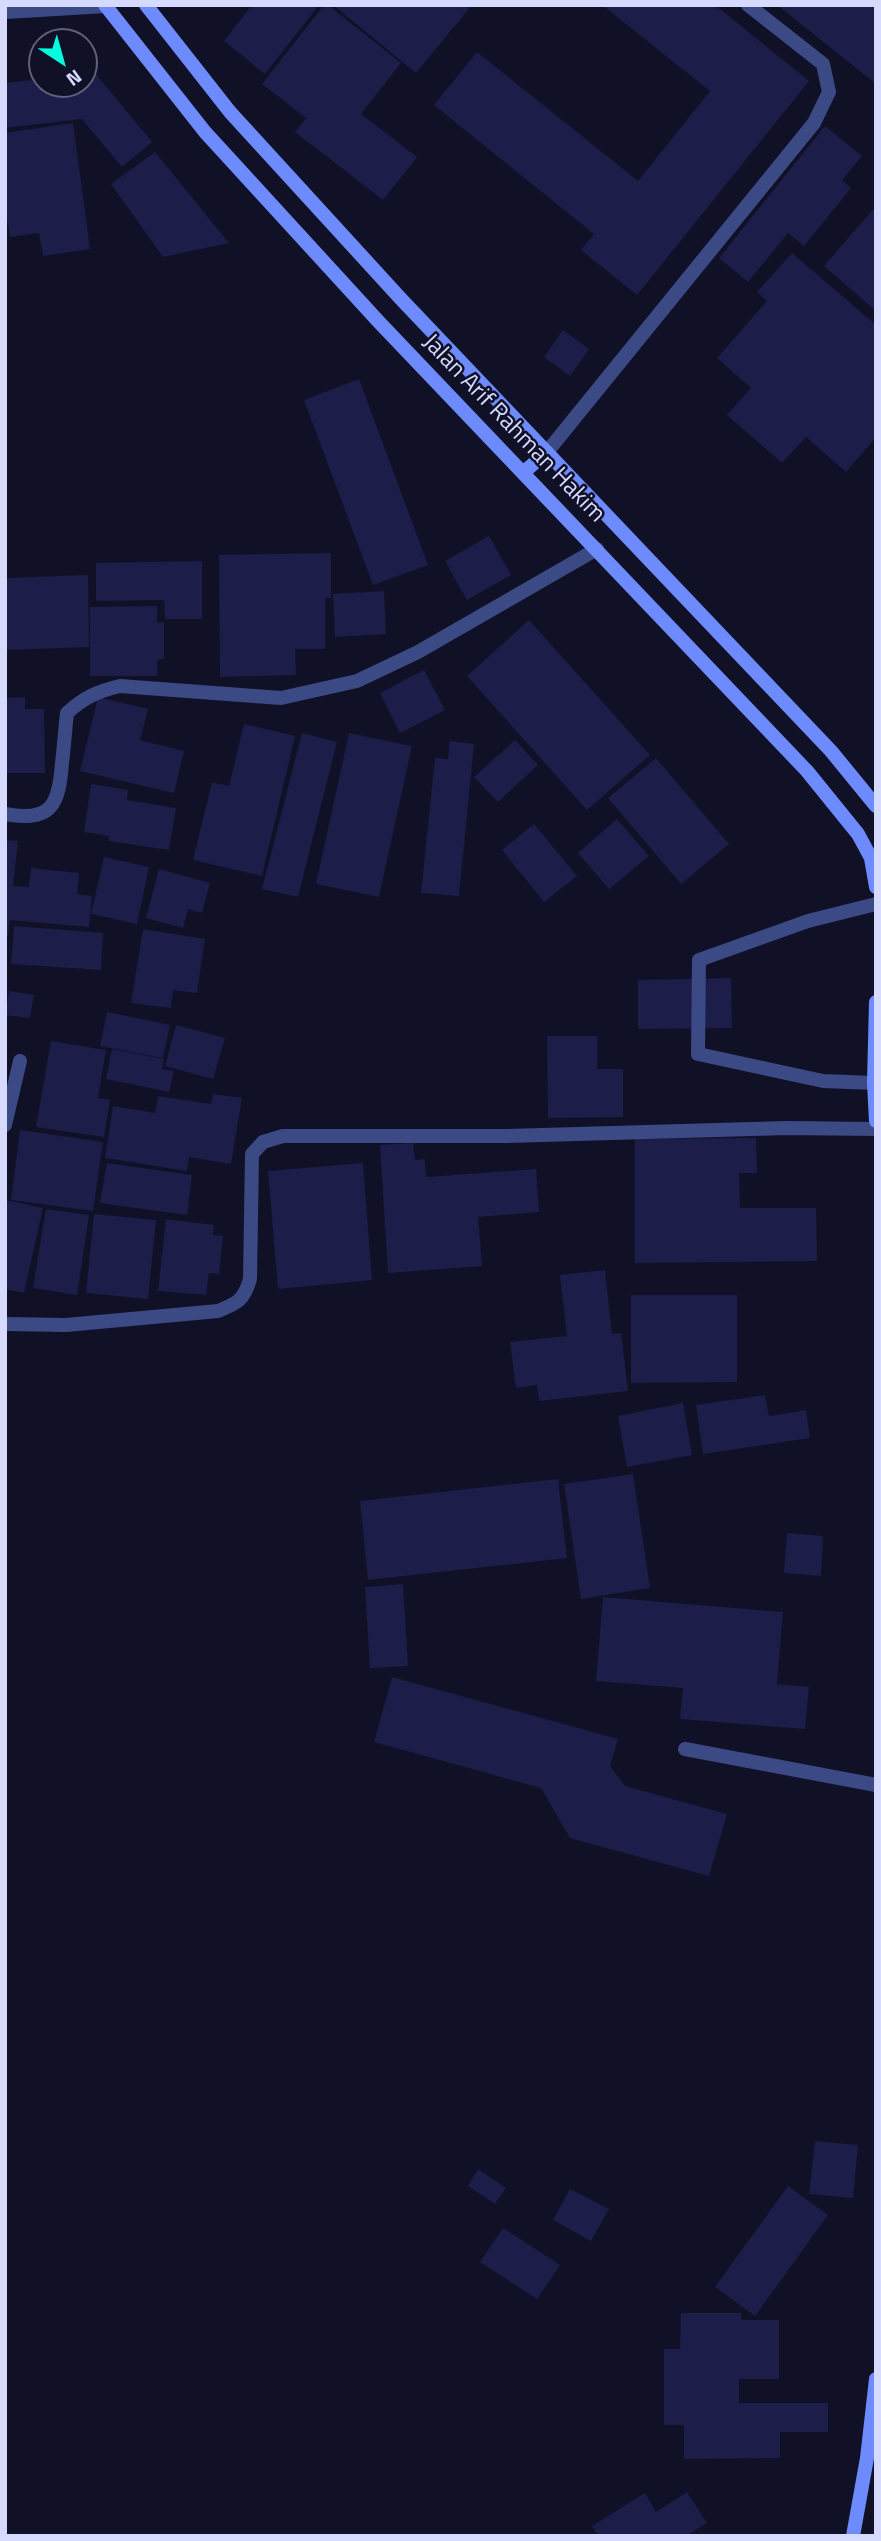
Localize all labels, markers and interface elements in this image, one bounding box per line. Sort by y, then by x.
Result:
north arrow [28,28,98,98]
text: N [61,63,88,94]
street label: Jalan Arif Rahman Hakim [416,329,610,529]

